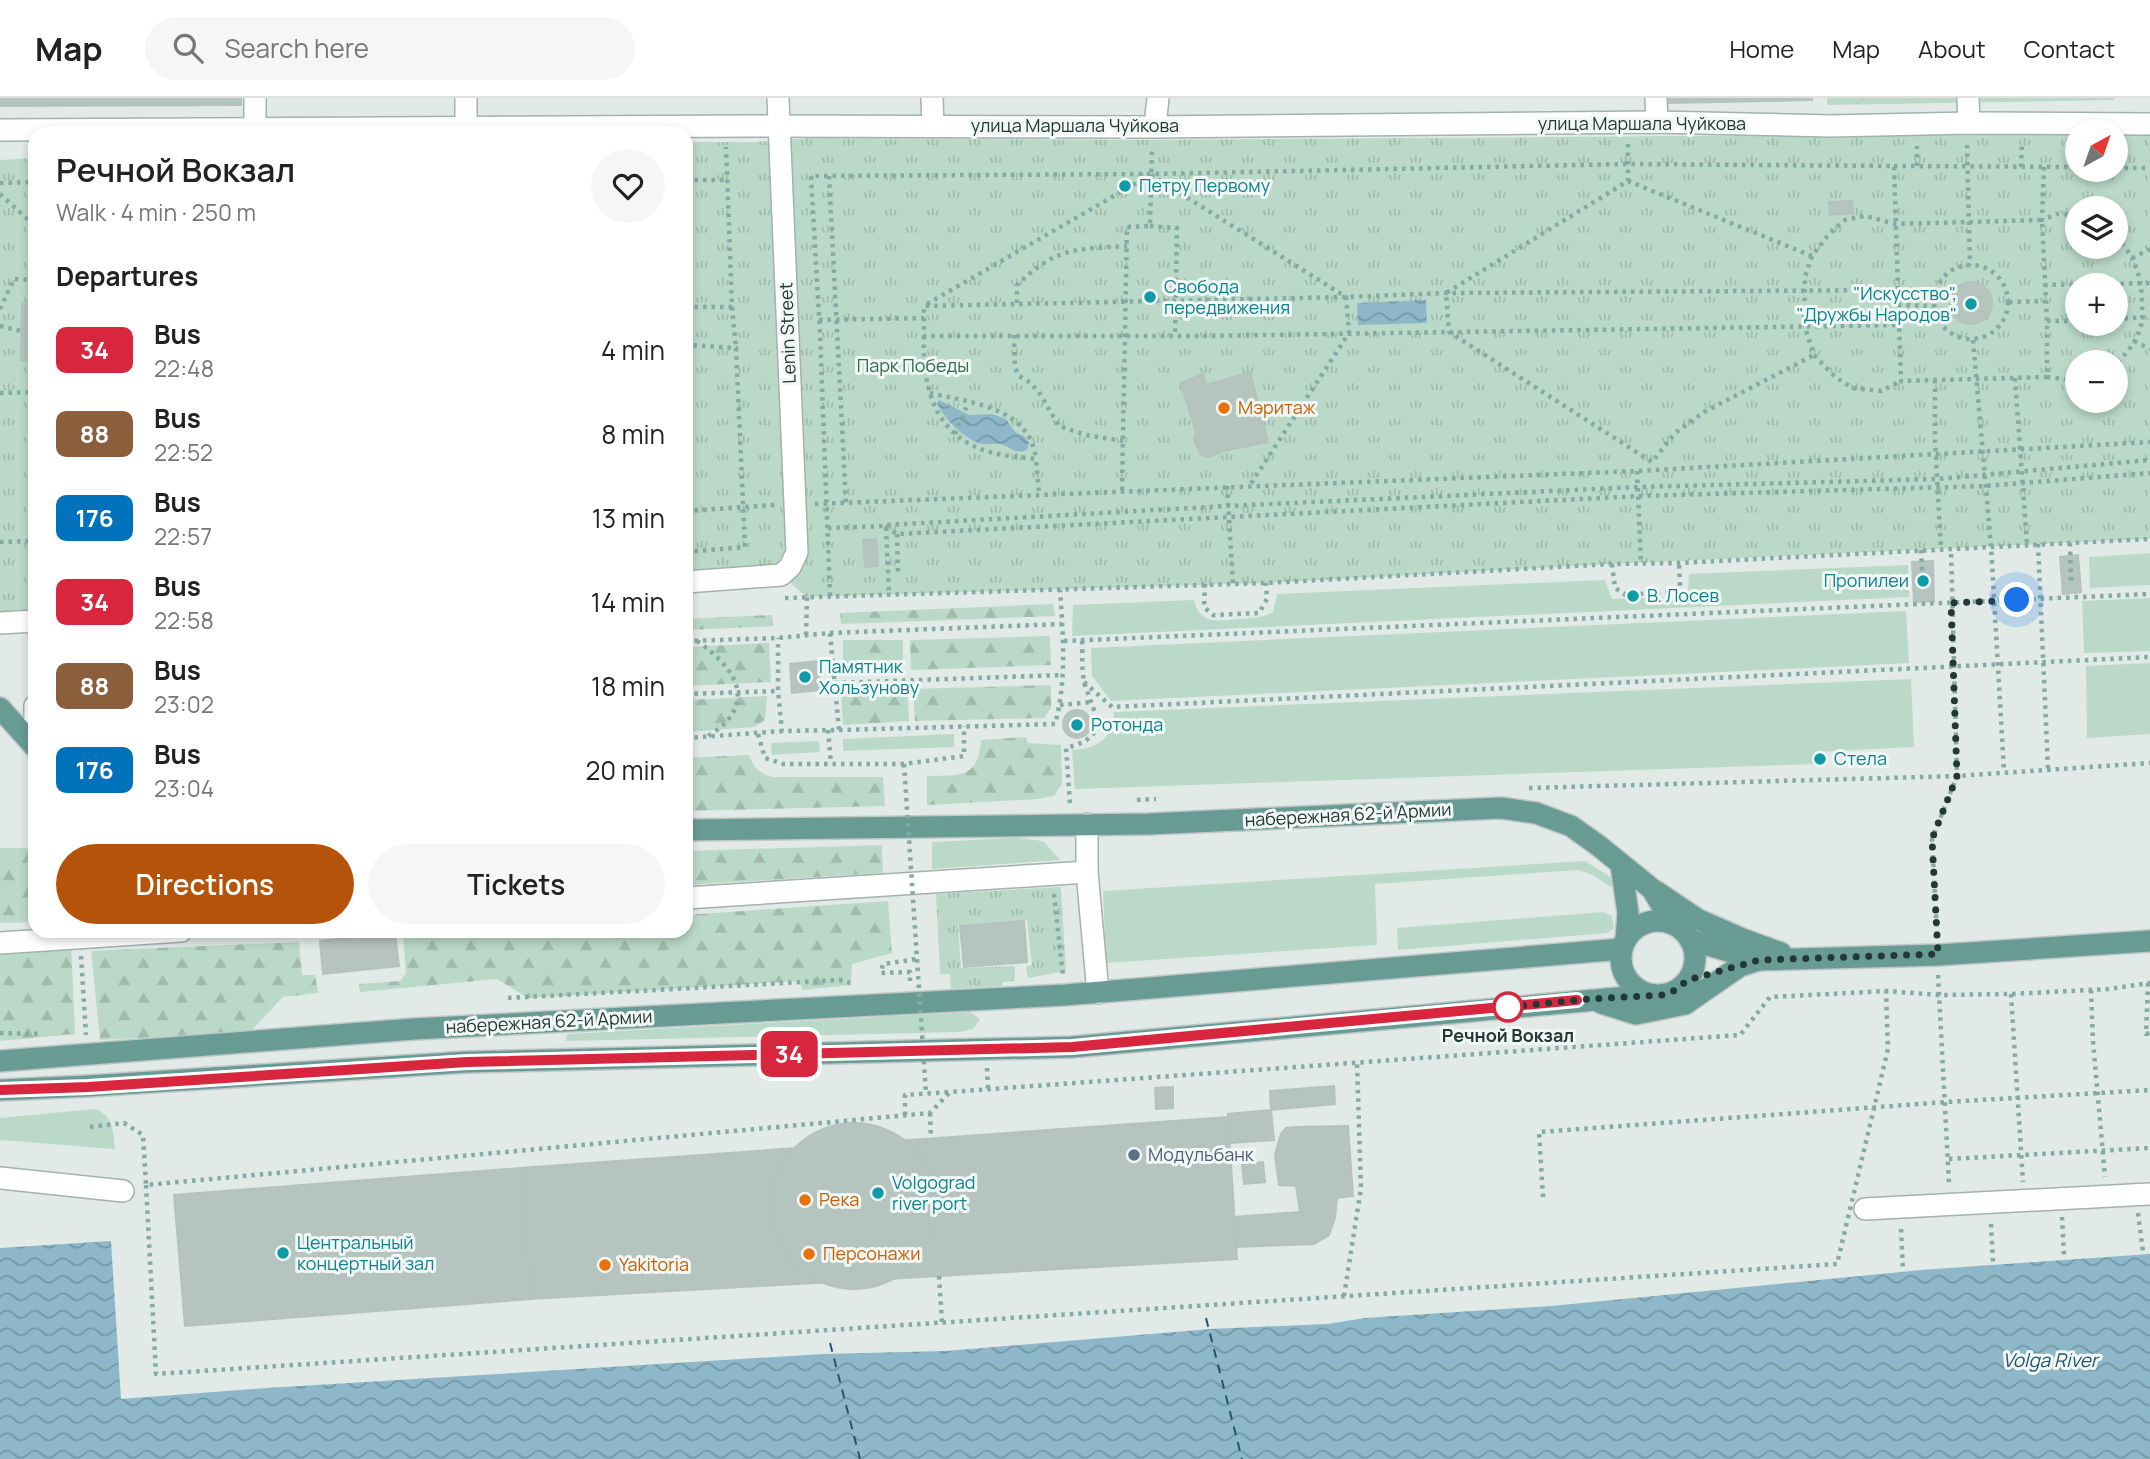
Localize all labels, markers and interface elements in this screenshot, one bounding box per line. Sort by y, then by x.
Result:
search box [145,17,635,80]
text: Map [35,26,103,71]
icon: search [169,29,207,67]
text: Search here [225,30,369,66]
text: Home [1729,32,1794,65]
text: Map [1832,32,1880,65]
text: About [1918,32,1986,65]
text: Contact [2024,32,2115,65]
street label: улица Маршала Чуйкова [1538,111,1746,135]
street label: улица Маршала Чуйкова [971,113,1179,137]
north arrow [2065,119,2128,182]
map controls [2065,119,2128,413]
text: Речной Вокзал [56,147,295,192]
button: heart [591,149,665,223]
place label: Петру Первому [1139,173,1271,197]
marker: Петру Первому [1117,178,1133,194]
text: Walk · 4 min · 250 m [56,196,256,228]
button: layers [2065,196,2128,259]
text: Departures [56,258,198,294]
button: + [2065,273,2128,336]
place label: Свобода передвижения [1164,274,1290,319]
place label: "Искусство", "Дружбы Народов" [1796,281,1957,326]
street label: Lenin Street [773,282,801,384]
marker: Свобода передвижения [1142,289,1158,305]
marker: "Искусство", "Дружбы Народов" [1963,296,1979,312]
text: Bus [154,316,201,352]
text: 4 min [601,332,665,368]
text: 34 [80,333,109,366]
button: − [2065,350,2128,413]
text: 22:48 [154,352,214,384]
park label: Парк Победы [857,353,969,377]
place label: Мэритаж [1238,395,1316,419]
text: Bus [154,400,201,436]
marker: Мэритаж [1216,400,1232,416]
text: 8 min [601,416,665,452]
text: 88 [80,417,109,450]
text: 22:52 [154,436,213,468]
text: Bus [154,484,201,520]
text: 13 min [592,500,665,536]
text: 176 [75,501,114,534]
text: 22:57 [154,520,212,552]
text: Bus [154,568,201,604]
place label: Пропилеи [1824,568,1909,592]
marker: Пропилеи [1915,573,1931,589]
your location [1999,582,2034,617]
place label: В. Лосев [1647,583,1719,607]
text: 14 min [591,584,665,620]
text: 34 [80,585,109,618]
marker: В. Лосев [1625,588,1641,604]
text: 22:58 [154,604,214,636]
text: Bus [154,652,201,688]
place label: Памятник Хользунову [819,654,920,699]
text: 18 min [591,668,665,704]
text: 88 [80,669,109,702]
marker: Памятник Хользунову [797,669,813,685]
text: 23:02 [154,688,214,720]
place label: Ротонда [1091,712,1163,736]
marker: Ротонда [1069,717,1085,733]
text: Bus [154,736,201,772]
place label: Стела [1834,746,1887,770]
marker: Стела [1812,751,1828,767]
text: 20 min [586,752,665,788]
text: 176 [75,753,114,786]
text: 23:04 [154,772,214,804]
street label: набережная 62-й Армии [1244,797,1452,831]
button: Directions [56,844,354,924]
button: Tickets [368,844,665,924]
marker: Речной Вокзал [1493,992,1523,1022]
street label: набережная 62-й Армии [445,1004,653,1038]
place label: Речной Вокзал [1442,1023,1574,1047]
line badge: 34 [758,1031,820,1077]
text: 34 [775,1037,803,1070]
place label: Модульбанк [1148,1142,1255,1166]
marker: Модульбанк [1126,1147,1142,1163]
place label: Volgograd river port [892,1170,975,1215]
marker: Volgograd river port [870,1185,886,1201]
place label: Река [819,1187,859,1211]
marker: Река [797,1192,813,1208]
place label: Центральный концертный зал [297,1230,434,1275]
place label: Персонажи [823,1241,920,1265]
marker: Центральный концертный зал [275,1245,291,1261]
marker: Персонажи [801,1246,817,1262]
place label: Yakitoria [619,1252,689,1276]
marker: Yakitoria [597,1257,613,1273]
water label: Volga River [2002,1347,2100,1373]

